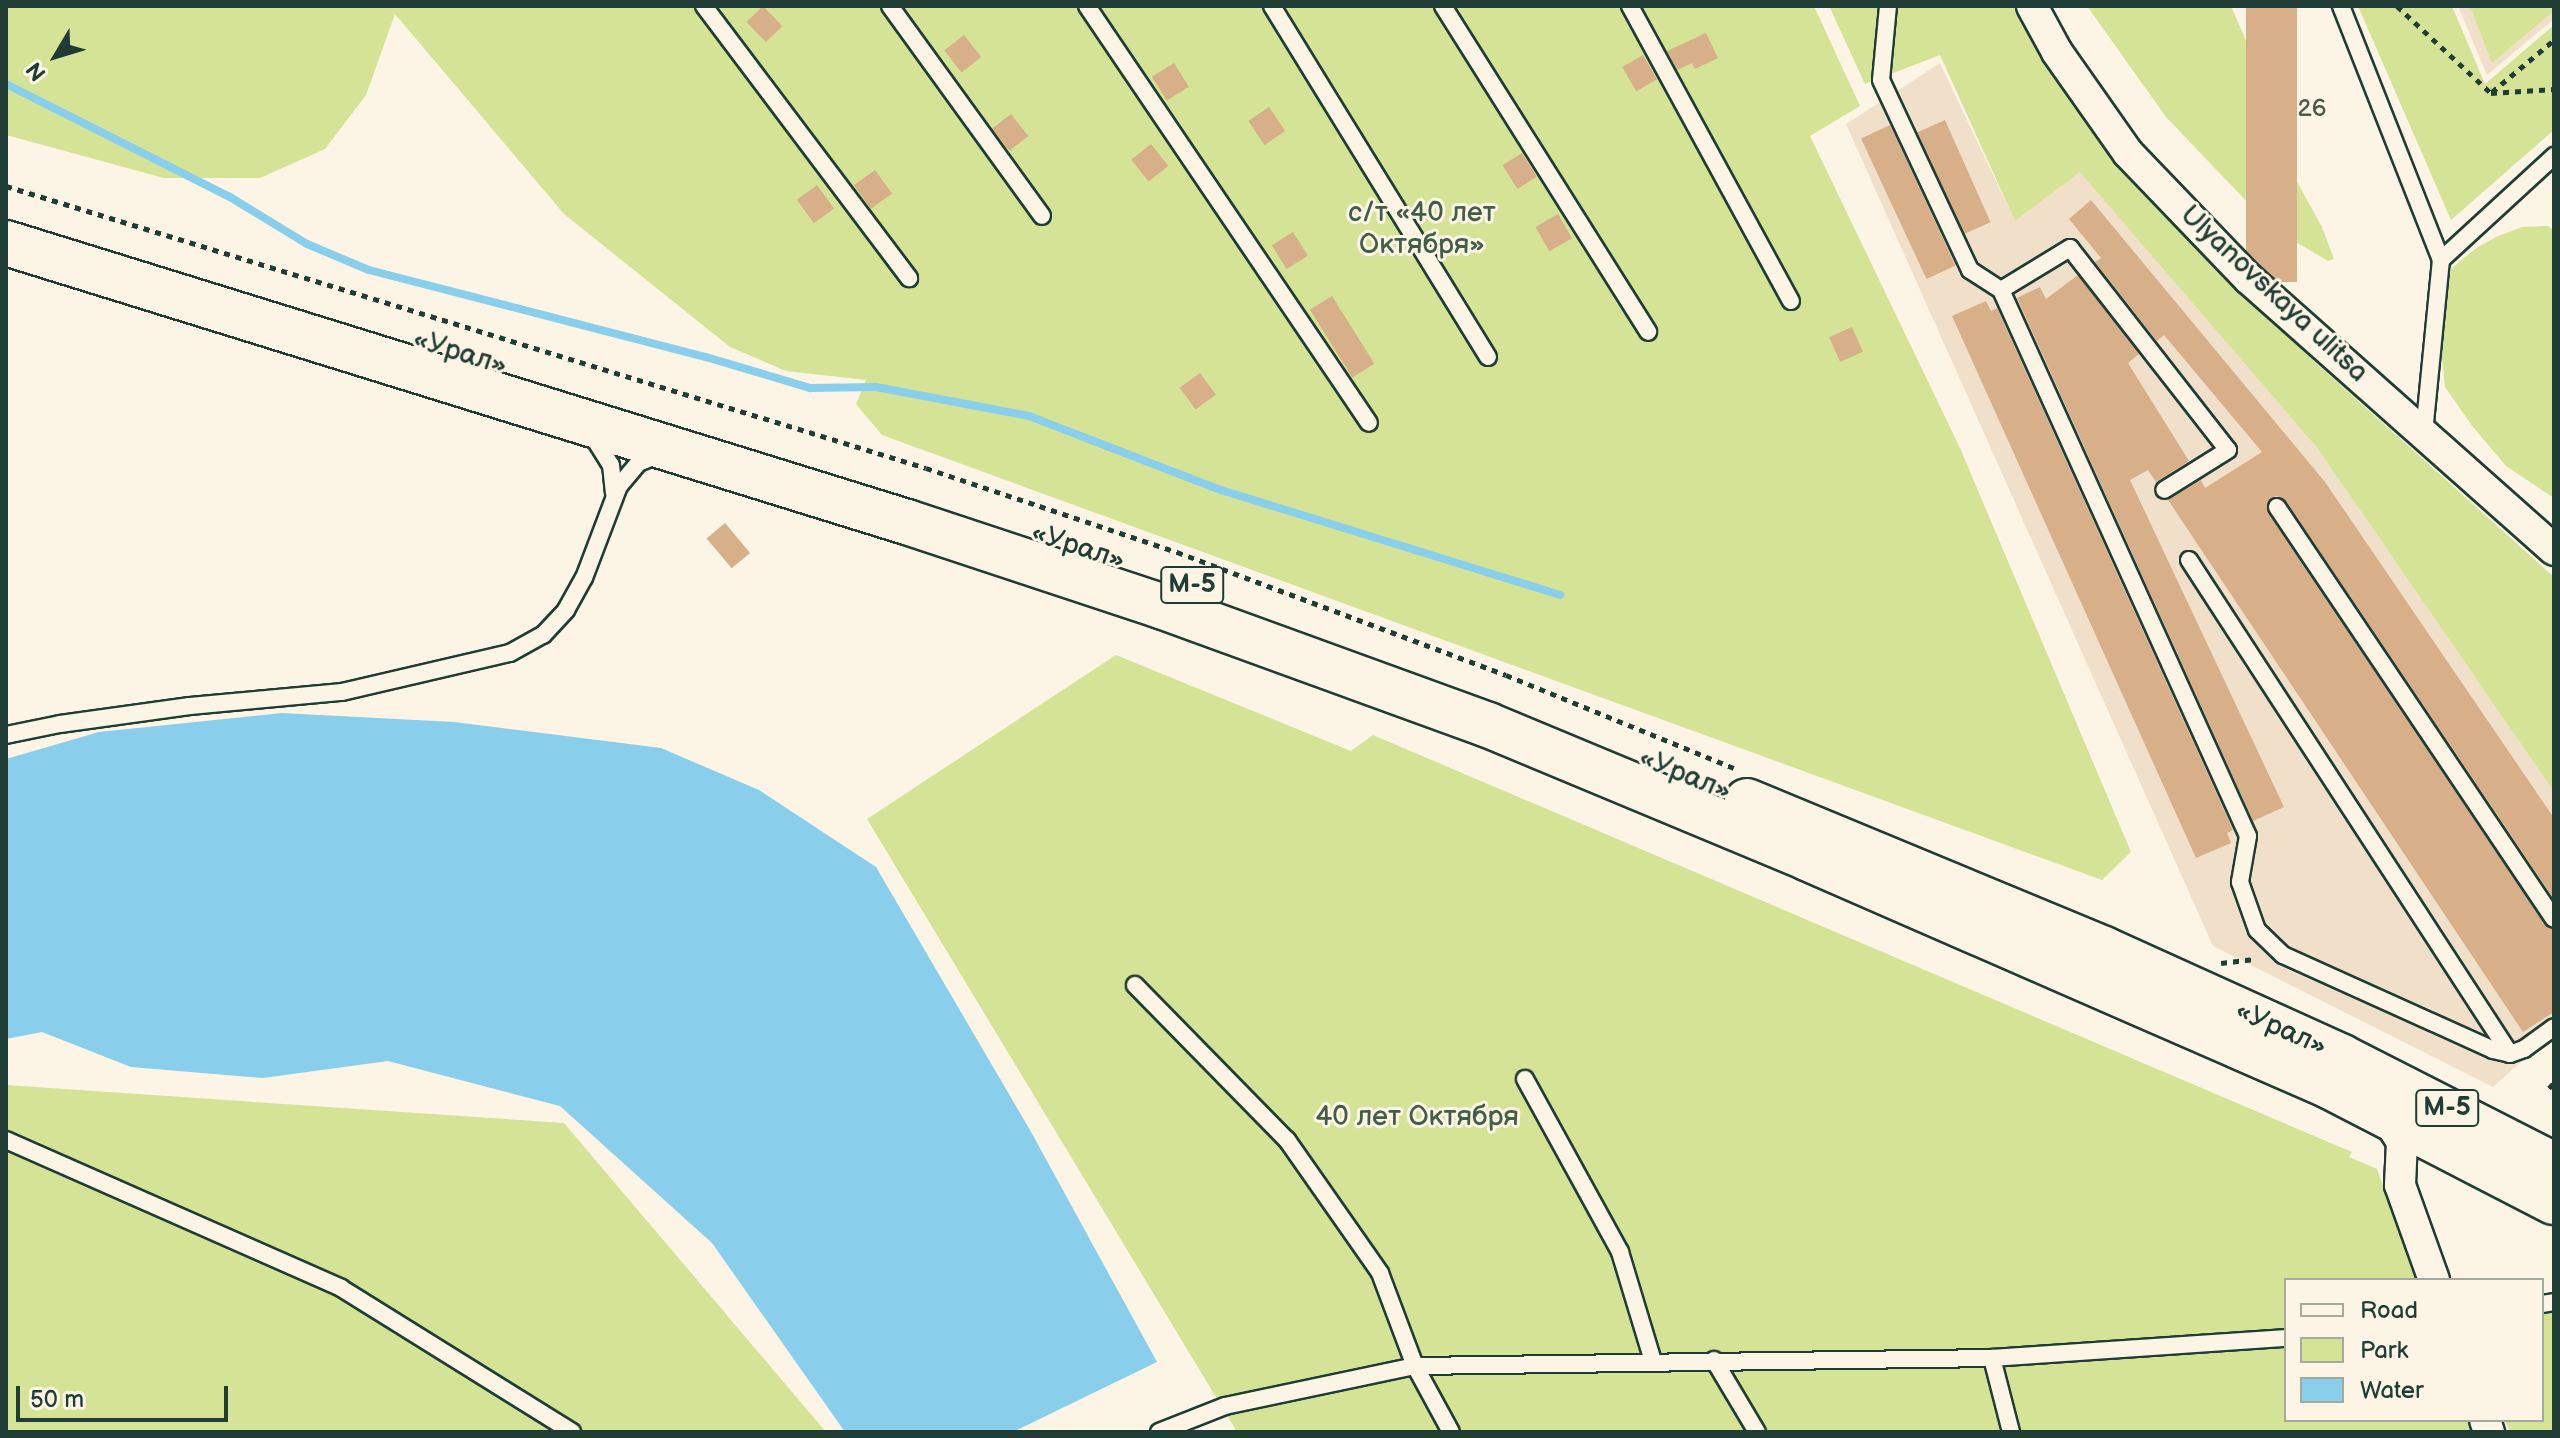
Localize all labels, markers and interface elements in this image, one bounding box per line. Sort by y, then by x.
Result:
north arrow [16,16,96,96]
text: N [21,56,52,86]
house number: 26 [2298,95,2326,123]
park label: с/т «40 лет Октября» [1348,196,1496,262]
street label: Ulyanovskaya ulitsa [2173,198,2375,390]
street label: «Урал» [409,323,511,383]
street label: «Урал» [1027,516,1129,578]
road number: М-5 [1160,563,1224,607]
street label: «Урал» [1634,741,1736,809]
street label: «Урал» [2230,994,2332,1064]
road number: М-5 [2415,1086,2479,1130]
park label: 40 лет Октября [1315,1100,1519,1134]
legend [2284,1278,2544,1422]
text: Road [2360,1296,2418,1325]
text: Park [2360,1336,2408,1365]
scale bar [20,1370,232,1420]
text: Water [2360,1376,2424,1405]
text: 50 m [30,1385,84,1414]

